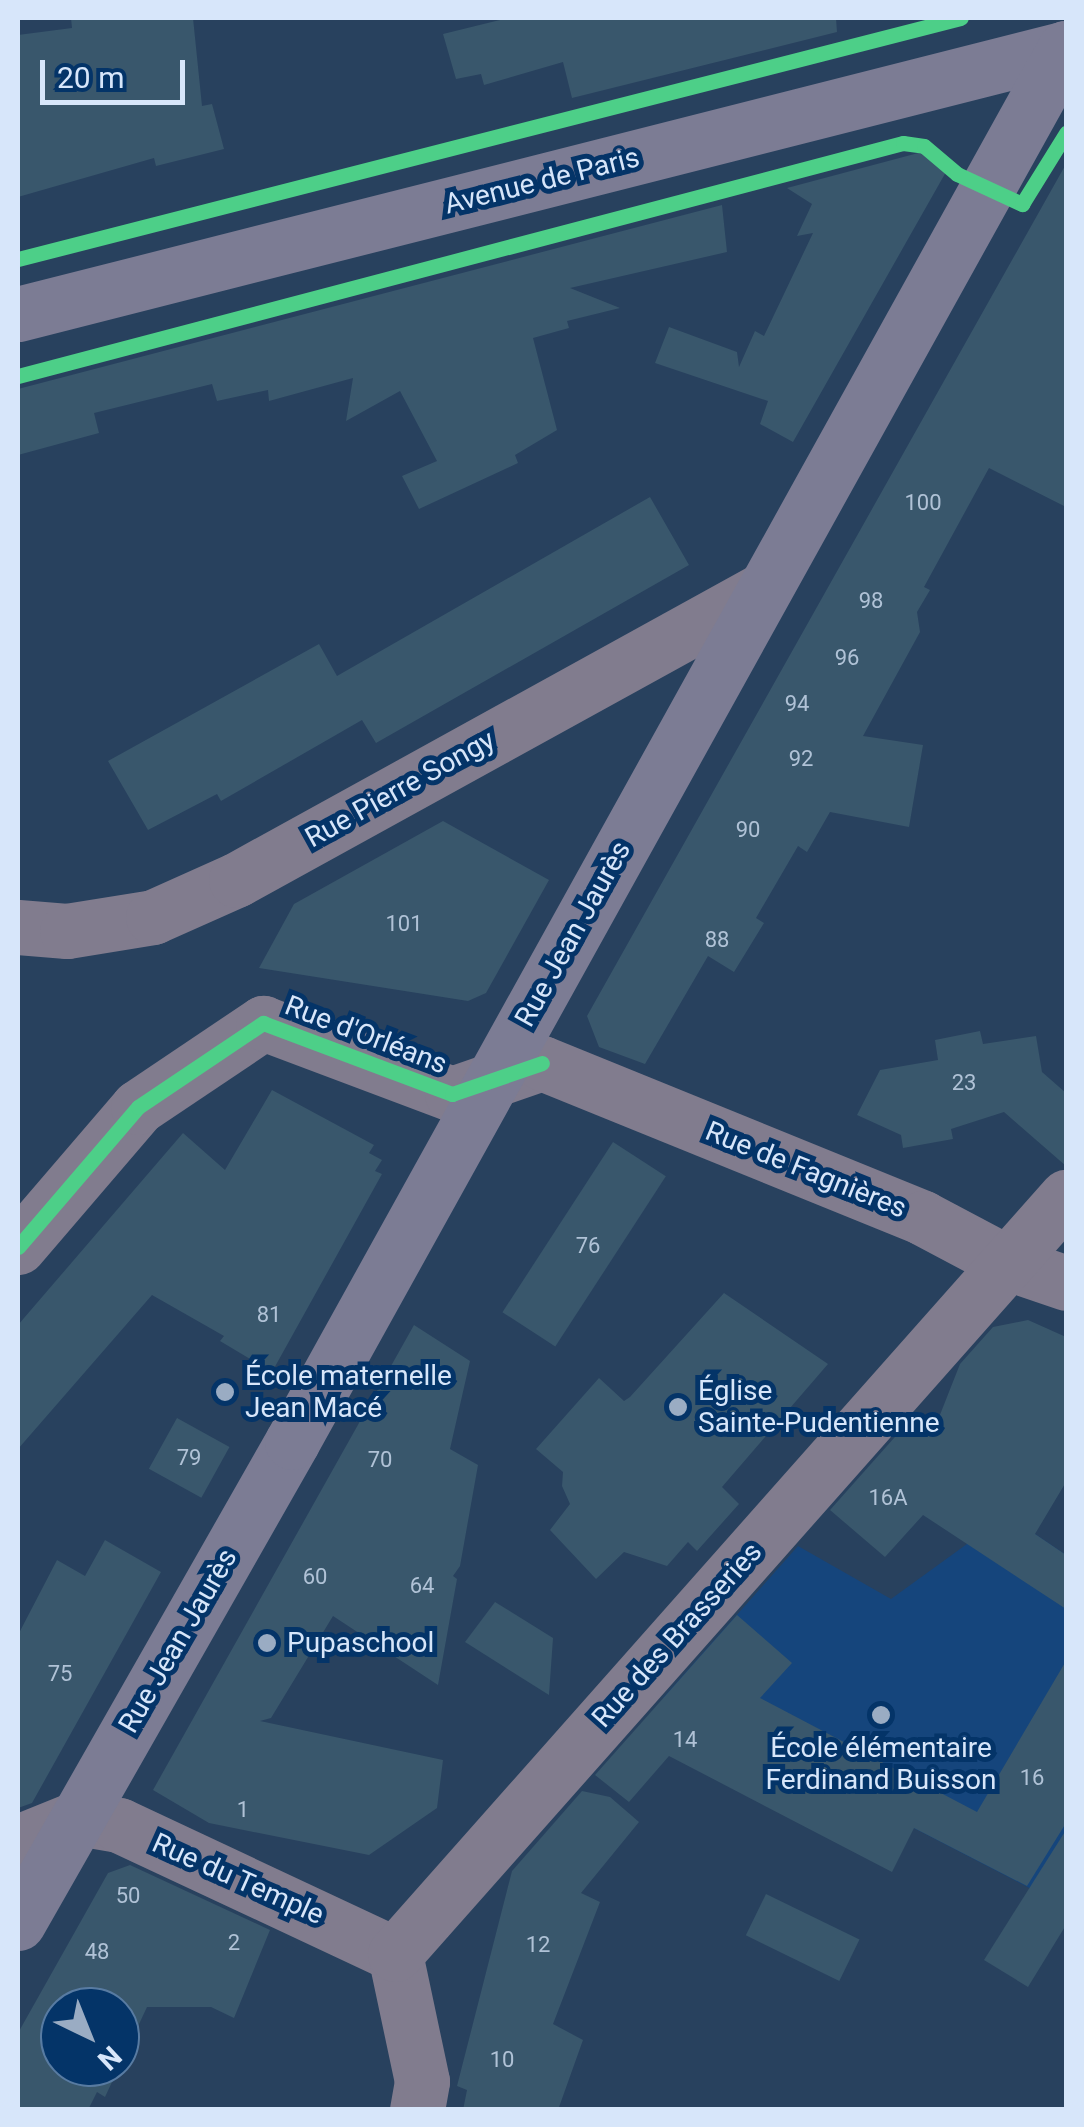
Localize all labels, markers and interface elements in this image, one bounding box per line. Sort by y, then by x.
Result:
scale bar [45,40,190,102]
text: 20 m [57,60,124,95]
street label: Avenue de Paris [441,141,643,221]
house number: 100 [904,490,942,516]
house number: 98 [859,588,883,614]
house number: 96 [835,645,859,671]
house number: 94 [785,691,809,717]
street label: Rue Pierre Songy [299,723,501,855]
house number: 92 [789,746,813,772]
house number: 90 [736,817,760,843]
street label: Rue Jean Jaurès [508,835,638,1033]
house number: 101 [385,911,423,937]
house number: 88 [705,927,729,953]
street label: Rue d'Orléans [280,989,452,1081]
house number: 23 [952,1070,976,1096]
street label: Rue de Fagnières [701,1114,911,1226]
house number: 76 [576,1233,600,1259]
house number: 81 [257,1302,281,1328]
place label: École maternelle Jean Macé [245,1359,452,1425]
place label: Église Sainte-Pudentienne [698,1374,940,1440]
marker: École maternelle Jean Macé [214,1381,236,1403]
marker: Église Sainte-Pudentienne [667,1396,689,1418]
house number: 79 [177,1445,201,1471]
house number: 70 [368,1447,392,1473]
house number: 16A [868,1485,908,1511]
street label: Rue des Brasseries [585,1536,769,1734]
street label: Rue Jean Jaurès [112,1543,244,1739]
house number: 60 [303,1564,327,1590]
house number: 64 [410,1573,434,1599]
place label: Pupaschool [287,1626,434,1660]
marker: Pupaschool [256,1632,278,1654]
house number: 75 [48,1661,72,1687]
marker: École élémentaire Ferdinand Buisson [870,1704,892,1726]
house number: 14 [673,1727,697,1753]
place label: École élémentaire Ferdinand Buisson [766,1731,996,1797]
house number: 16 [1020,1765,1044,1791]
house number: 1 [237,1797,249,1823]
street label: Rue du Temple [147,1826,329,1932]
house number: 50 [116,1883,140,1909]
house number: 2 [228,1930,240,1956]
house number: 12 [526,1932,550,1958]
house number: 48 [85,1939,109,1965]
north arrow [40,1987,140,2087]
text: N [91,2039,128,2077]
house number: 10 [490,2047,514,2073]

